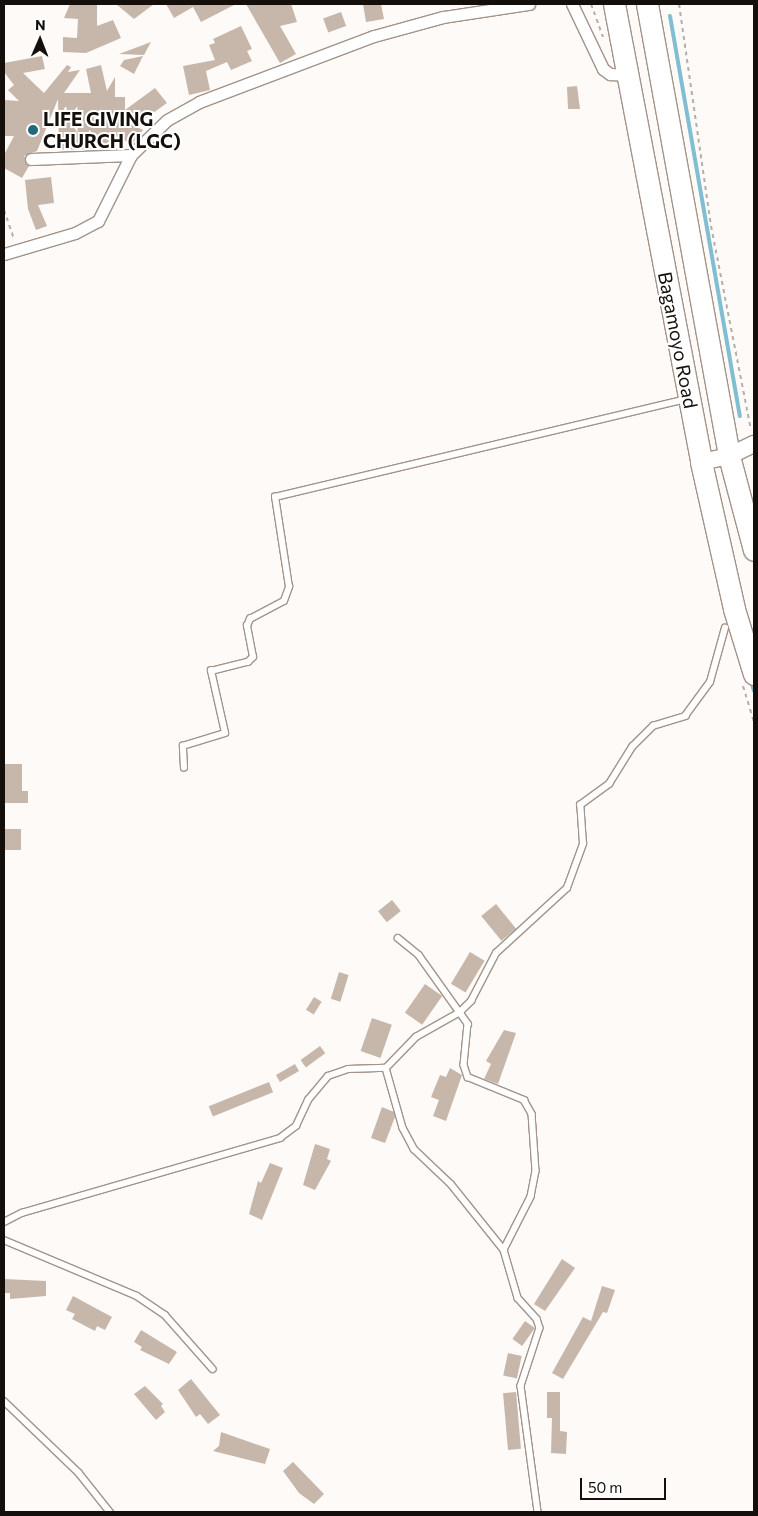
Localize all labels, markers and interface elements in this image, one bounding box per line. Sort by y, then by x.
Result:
north arrow [15,15,65,65]
text: N [35,16,46,33]
place label: LIFE GIVING CHURCH (LGC) [43,108,181,152]
marker: LIFE GIVING CHURCH (LGC) [27,124,39,136]
street label: Bagamoyo Road [654,270,702,410]
scale bar [583,1468,669,1500]
text: 50 m [588,1478,622,1496]

